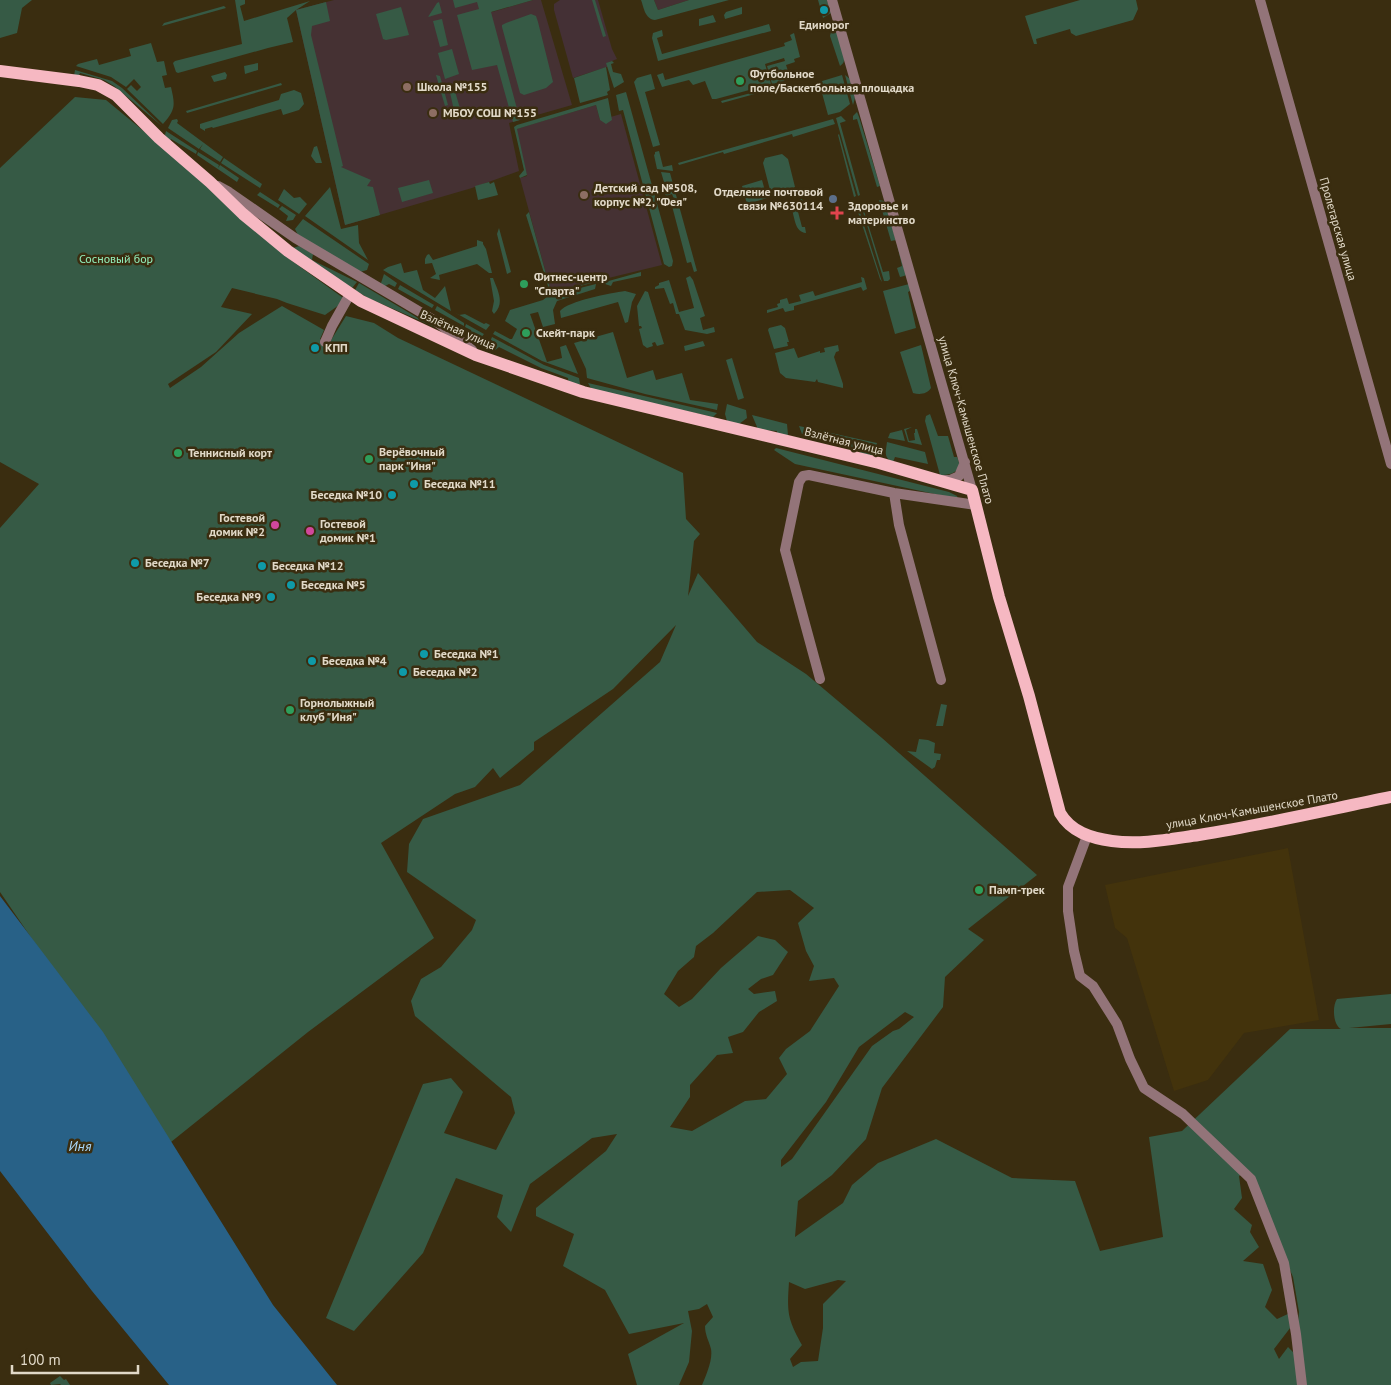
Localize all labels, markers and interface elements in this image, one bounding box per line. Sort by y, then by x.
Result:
marker: Единорог [818,4,830,16]
place label: Единорог [799,17,849,32]
place label: Футбольное поле/Баскетбольная площадка [750,66,914,95]
marker: Футбольное поле/Баскетбольная площадка [734,75,746,87]
place label: Школа №155 [417,79,487,94]
marker: Школа №155 [401,81,413,93]
place label: МБОУ СОШ №155 [443,105,537,120]
marker: МБОУ СОШ №155 [427,107,439,119]
street label: Пролетарская улица [1317,176,1360,282]
place label: Детский сад №508, корпус №2, "Фея" [594,180,697,209]
place label: Отделение почтовой связи №630114 [714,184,823,213]
marker: Детский сад №508, корпус №2, "Фея" [578,189,590,201]
marker: Отделение почтовой связи №630114 [827,193,839,205]
place label: Здоровье и материнство [848,198,916,227]
marker: Здоровье и материнство [830,206,844,220]
park label: Сосновый бор [79,251,153,266]
place label: Фитнес-центр "Спарта" [534,269,608,298]
marker: Фитнес-центр "Спарта" [518,278,530,290]
street label: Взлётная улица [418,306,498,353]
place label: Скейт-парк [536,325,595,340]
marker: Скейт-парк [520,327,532,339]
street label: улица Ключ-Камышенское Плато [935,334,998,506]
place label: КПП [325,340,348,355]
marker: КПП [309,342,321,354]
street label: Взлётная улица [803,423,885,458]
place label: Верёвочный парк "Иня" [379,444,445,473]
place label: Теннисный корт [188,445,272,460]
marker: Теннисный корт [172,447,184,459]
marker: Верёвочный парк "Иня" [363,453,375,465]
place label: Беседка №11 [424,476,495,491]
marker: Беседка №11 [408,478,420,490]
place label: Беседка №10 [311,487,382,502]
marker: Беседка №10 [386,489,398,501]
place label: Гостевой домик №2 [208,510,265,539]
place label: Гостевой домик №1 [319,516,376,545]
marker: Гостевой домик №2 [269,519,281,531]
marker: Гостевой домик №1 [304,525,316,537]
place label: Беседка №7 [145,555,210,570]
marker: Беседка №7 [129,557,141,569]
place label: Беседка №12 [272,558,343,573]
marker: Беседка №12 [256,560,268,572]
place label: Беседка №5 [301,577,366,592]
marker: Беседка №5 [285,579,297,591]
place label: Беседка №9 [196,589,261,604]
marker: Беседка №9 [265,591,277,603]
place label: Беседка №1 [434,646,499,661]
marker: Беседка №1 [418,648,430,660]
place label: Беседка №4 [322,653,387,668]
marker: Беседка №4 [306,655,318,667]
place label: Беседка №2 [413,664,478,679]
marker: Беседка №2 [397,666,409,678]
place label: Горнолыжный клуб "Иня" [300,695,374,724]
marker: Горнолыжный клуб "Иня" [284,704,296,716]
street label: улица Ключ-Камышенское Плато [1165,787,1339,832]
place label: Памп-трек [989,882,1045,897]
marker: Памп-трек [973,884,985,896]
water label: Иня [69,1137,92,1155]
scale bar [12,1342,139,1374]
text: 100 m [20,1350,61,1369]

